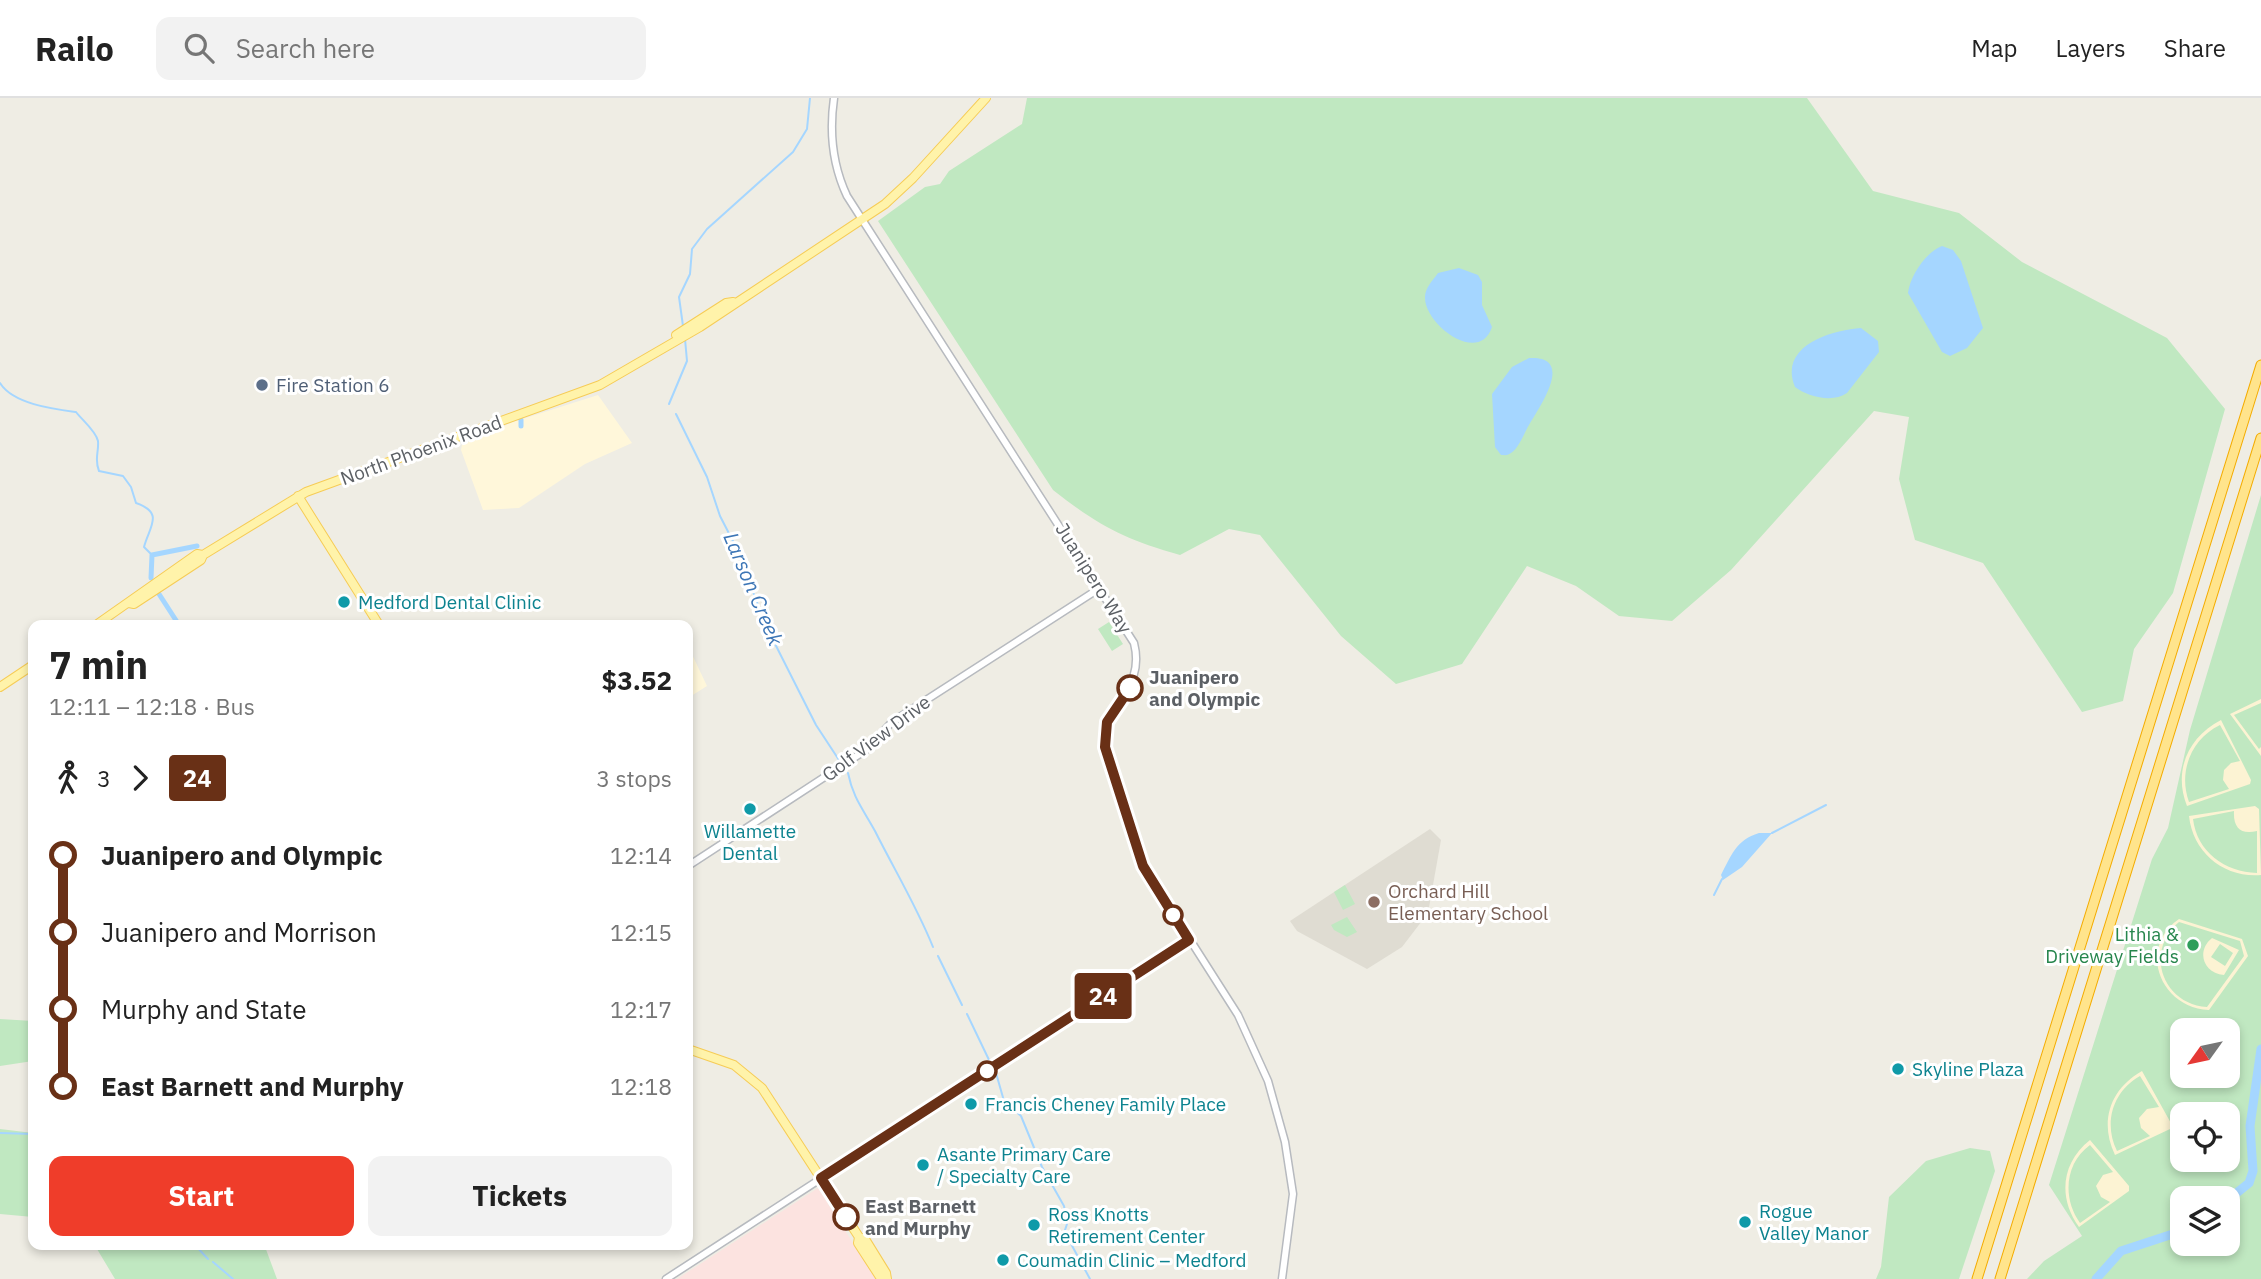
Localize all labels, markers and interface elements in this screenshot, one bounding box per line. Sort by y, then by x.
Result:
search box [156,17,646,80]
text: Railo [35,27,114,70]
icon: search [180,29,218,67]
text: Search here [236,31,375,65]
text: Map [1971,32,2018,64]
text: Layers [2056,32,2126,64]
text: Share [2164,32,2226,64]
place label: Fire Station 6 [276,373,390,397]
marker: Fire Station 6 [254,377,270,393]
street label: North Phoenix Road [337,410,505,490]
street label: Juanipero Way [1050,518,1138,638]
water label: Larson Creek [717,528,791,651]
place label: Medford Dental Clinic [358,590,542,614]
marker: Medford Dental Clinic [336,594,352,610]
text: 7 min [49,640,148,689]
text: $3.52 [602,663,672,697]
place label: Juanipero and Olympic [1149,665,1260,711]
marker: Juanipero and Olympic [1117,675,1143,701]
street label: Golf View Drive [817,689,935,787]
text: 12:11 – 12:18 · Bus [49,691,255,721]
icon: walk [49,759,87,797]
icon: forward [121,759,159,797]
text: 24 [183,762,212,794]
text: 3 [97,763,111,793]
text: 3 stops [596,763,672,793]
marker: Willamette Dental [742,801,758,817]
place label: Willamette Dental [704,819,796,865]
text: Juanipero and Olympic [101,838,383,872]
text: 12:14 [610,840,672,870]
place label: Orchard Hill Elementary School [1388,879,1548,925]
marker: Orchard Hill Elementary School [1366,894,1382,910]
unlabelled marker [1163,905,1183,925]
text: Juanipero and Morrison [101,915,377,949]
text: 12:15 [610,917,672,947]
place label: Lithia & Driveway Fields [2045,922,2179,968]
marker: Lithia & Driveway Fields [2185,937,2201,953]
line badge: 24 [1072,973,1134,1019]
text: 24 [1089,980,1117,1012]
text: Murphy and State [101,992,306,1026]
text: 12:17 [610,994,672,1024]
north arrow [2170,1018,2240,1088]
map controls [2170,1018,2240,1256]
place label: Skyline Plaza [1912,1057,2024,1081]
unlabelled marker [977,1061,997,1081]
marker: Skyline Plaza [1890,1061,1906,1077]
text: East Barnett and Murphy [101,1069,404,1103]
text: 12:18 [610,1071,672,1101]
place label: Francis Cheney Family Place [985,1092,1226,1116]
marker: Francis Cheney Family Place [963,1096,979,1112]
button: locate [2170,1102,2240,1172]
place label: Asante Primary Care / Specialty Care [937,1142,1111,1188]
button: Start [49,1156,354,1236]
button: Tickets [368,1156,672,1236]
marker: Asante Primary Care / Specialty Care [915,1157,931,1173]
button: layers [2170,1186,2240,1256]
place label: East Barnett and Murphy [865,1194,976,1240]
place label: Rogue Valley Manor [1759,1199,1869,1245]
place label: Ross Knotts Retirement Center [1048,1202,1205,1248]
marker: East Barnett and Murphy [833,1204,859,1230]
marker: Rogue Valley Manor [1737,1214,1753,1230]
marker: Ross Knotts Retirement Center [1026,1217,1042,1233]
place label: Coumadin Clinic – Medford [1017,1248,1246,1272]
marker: Coumadin Clinic – Medford [995,1252,1011,1268]

